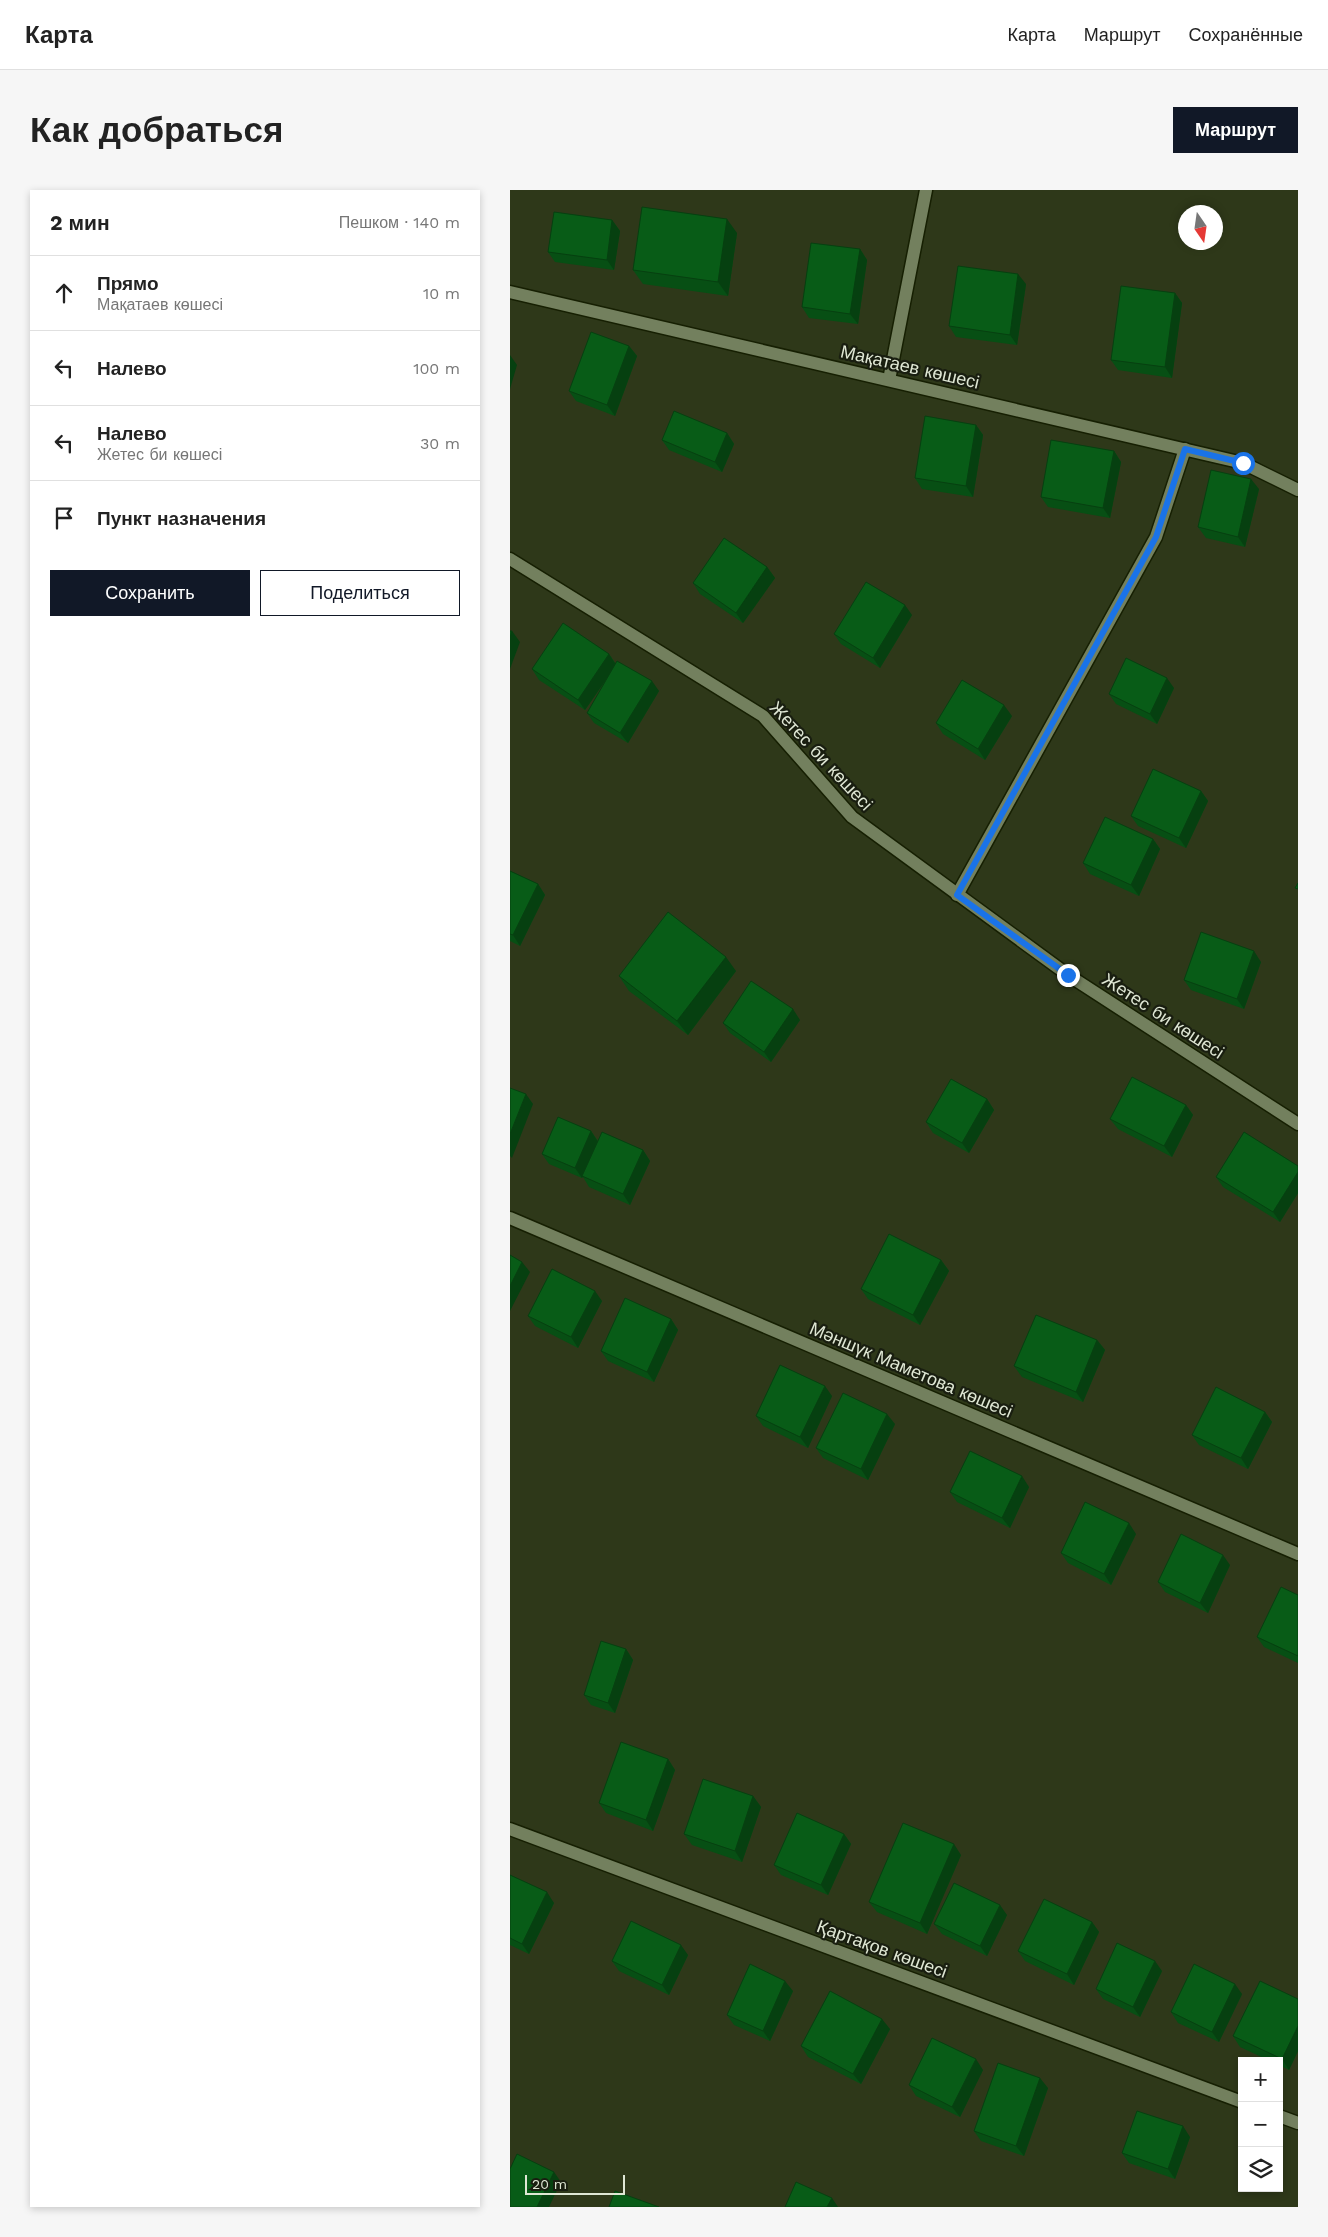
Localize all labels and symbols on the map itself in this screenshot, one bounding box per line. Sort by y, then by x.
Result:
north arrow [1178,205,1223,250]
street label: Мақатаев көшесі [839,340,982,393]
route start [1232,452,1255,475]
street label: Жетес би көшесі [766,697,877,814]
route end [1057,964,1080,987]
street label: Жетес би көшесі [1098,968,1228,1063]
street label: Мәншүк Маметова көшесі [807,1317,1016,1422]
street label: Қартақов көшесі [814,1915,950,1982]
scale bar [525,2172,625,2195]

